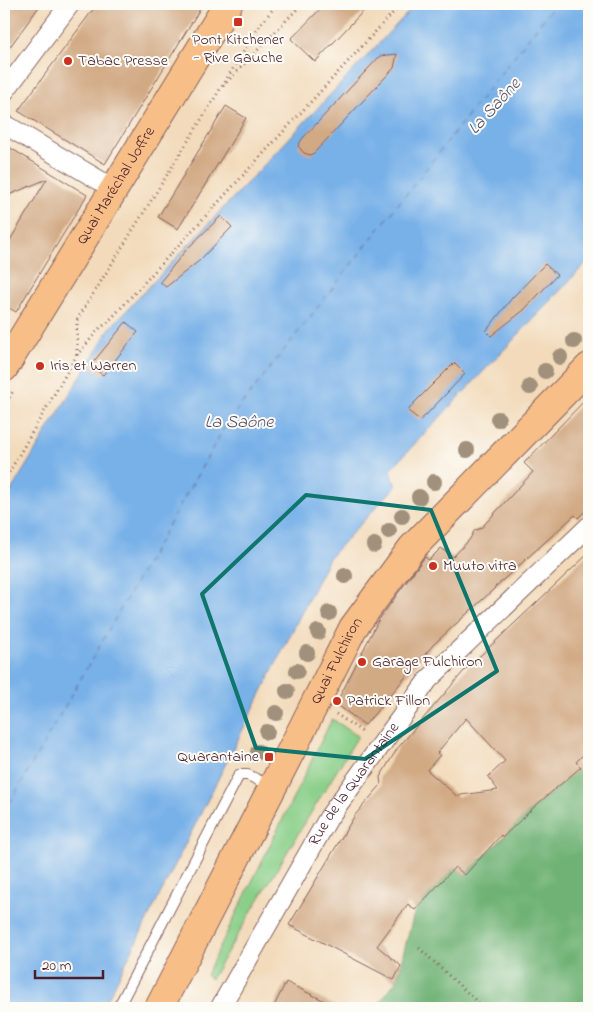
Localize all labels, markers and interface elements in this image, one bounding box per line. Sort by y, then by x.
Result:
marker: Pont Kitchener - Rive Gauche [232,16,244,28]
place label: Pont Kitchener - Rive Gauche [192,28,284,70]
place label: Tabac Presse [78,49,169,73]
marker: Tabac Presse [62,55,74,67]
water label: La Saône [462,72,528,141]
street label: Quai Maréchal Joffre [71,121,162,249]
place label: Iris et Warren [50,354,136,378]
marker: Iris et Warren [34,360,46,372]
water label: La Saône [205,410,274,436]
place label: Muuto vitra [443,554,517,578]
marker: Muuto vitra [427,560,439,572]
street label: Quai Fulchiron [304,612,369,708]
place label: Garage Fulchiron [372,650,483,674]
marker: Garage Fulchiron [356,656,368,668]
place label: Patrick Fillon [347,689,430,713]
marker: Patrick Fillon [331,695,343,707]
street label: Rue de la Quarantaine [303,717,406,851]
place label: Quarantaine [178,745,260,769]
marker: Quarantaine [263,751,275,763]
scale bar [35,947,102,979]
text: 20 m [42,955,72,977]

